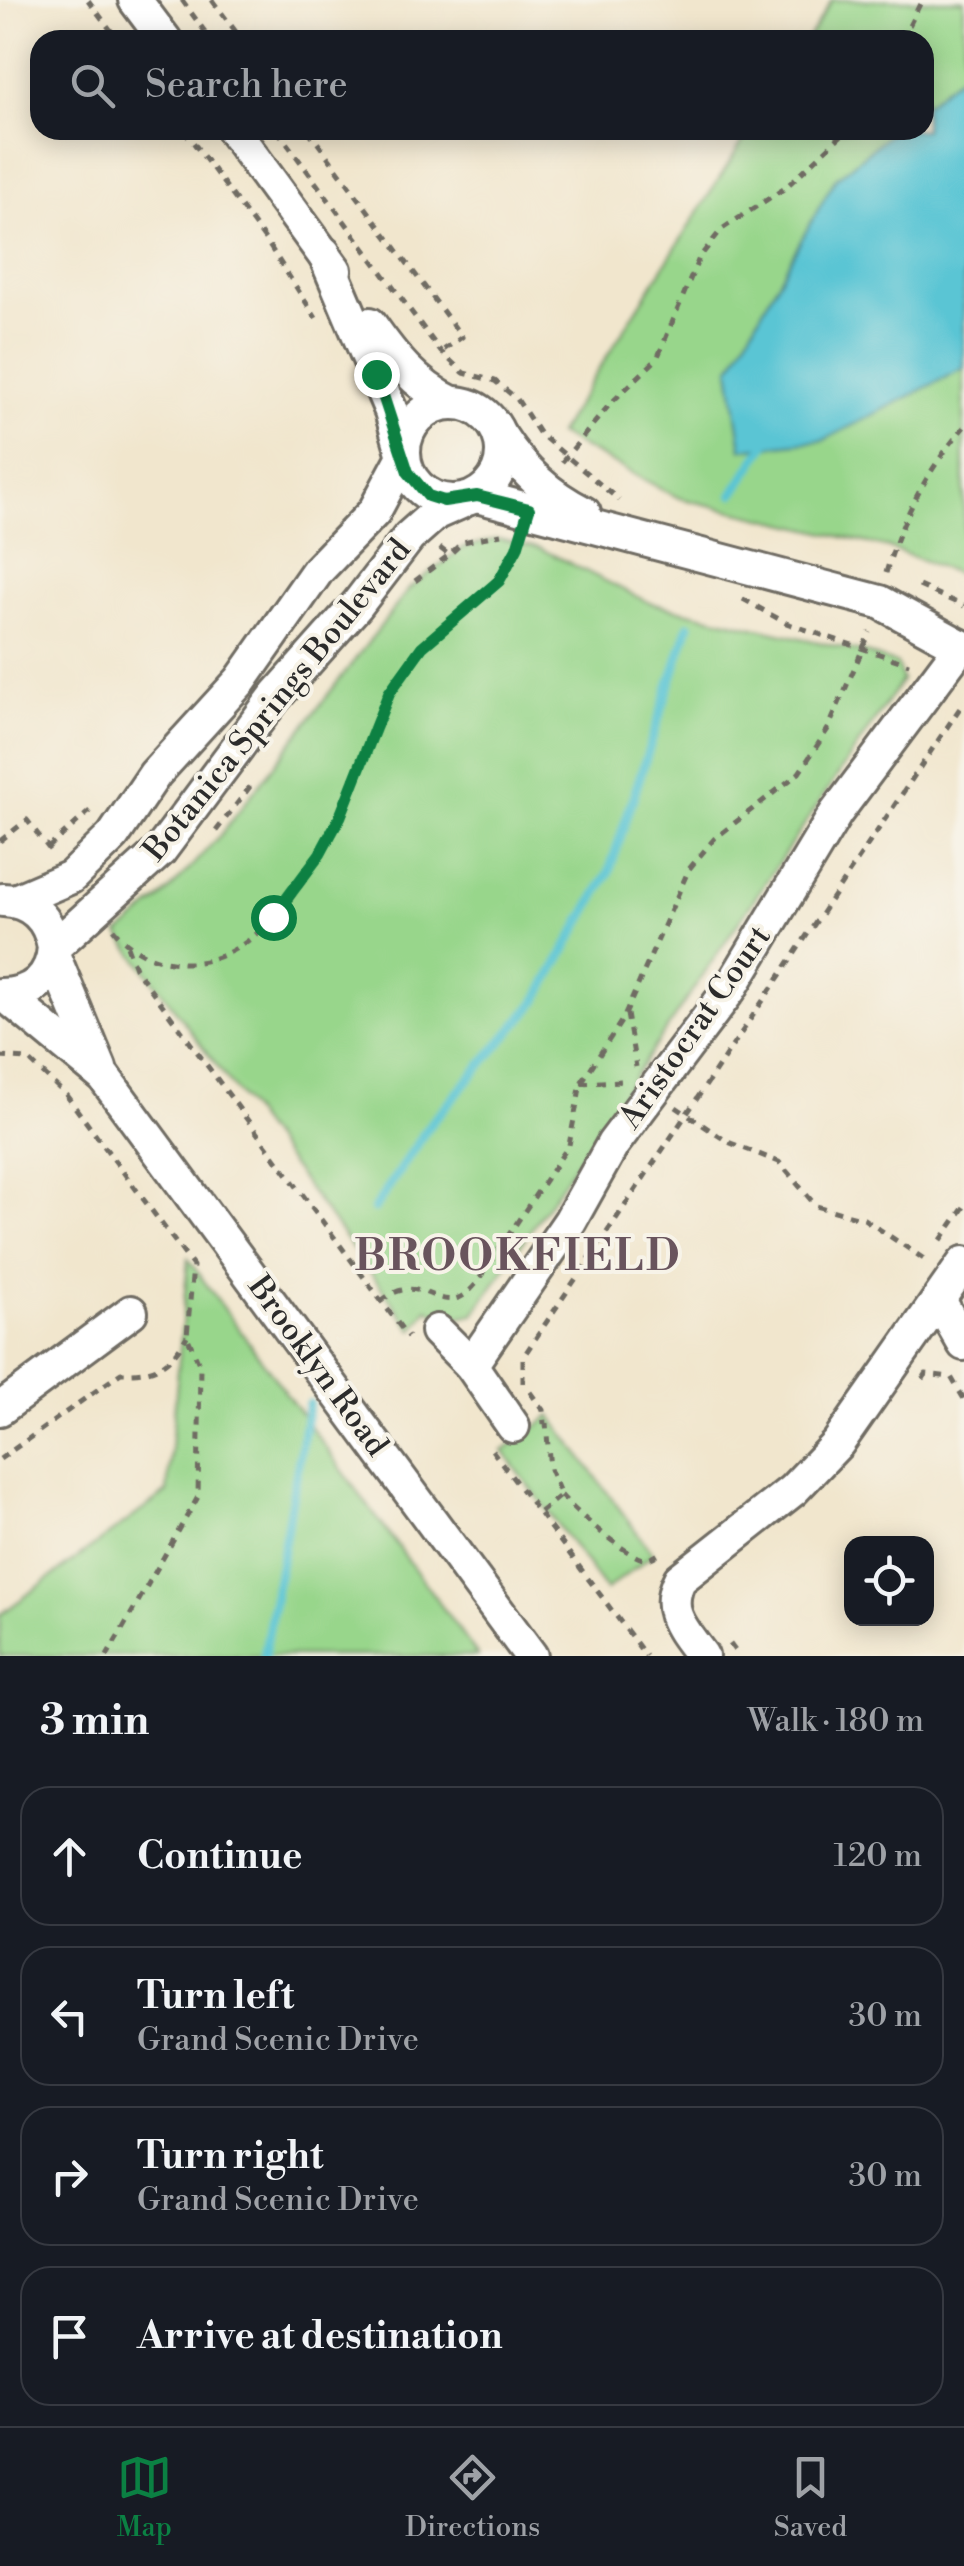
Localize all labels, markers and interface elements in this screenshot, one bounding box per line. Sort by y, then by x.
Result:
search box [30,30,934,140]
icon: search [65,58,120,113]
text: Search here [145,62,348,109]
route end [354,352,400,398]
street label: Botanica Springs Boulevard [134,531,419,870]
route start [251,895,297,941]
street label: Aristocrat Court [610,918,780,1137]
district label: BROOKFIELD [354,1231,682,1284]
street label: Brooklyn Road [238,1267,397,1464]
map controls [844,1536,934,1626]
button: locate [844,1536,934,1626]
text: 3 min [40,1695,149,1748]
text: Walk · 180 m [748,1701,924,1741]
icon: ahead [42,1829,97,1884]
text: Continue [137,1833,302,1880]
text: 120 m [833,1836,922,1876]
text: Turn left [137,1973,294,2020]
icon: left [42,1989,97,2044]
text: 30 m [848,1996,922,2036]
text: Grand Scenic Drive [137,2020,419,2060]
text: Turn right [137,2133,323,2180]
icon: right [42,2149,97,2204]
text: 30 m [848,2156,922,2196]
text: Grand Scenic Drive [137,2180,419,2220]
icon: arrive [42,2309,97,2364]
text: Arrive at destination [137,2313,503,2360]
tab: Map [117,2450,172,2545]
tab: Directions [405,2450,540,2545]
tab: Saved [774,2450,847,2545]

